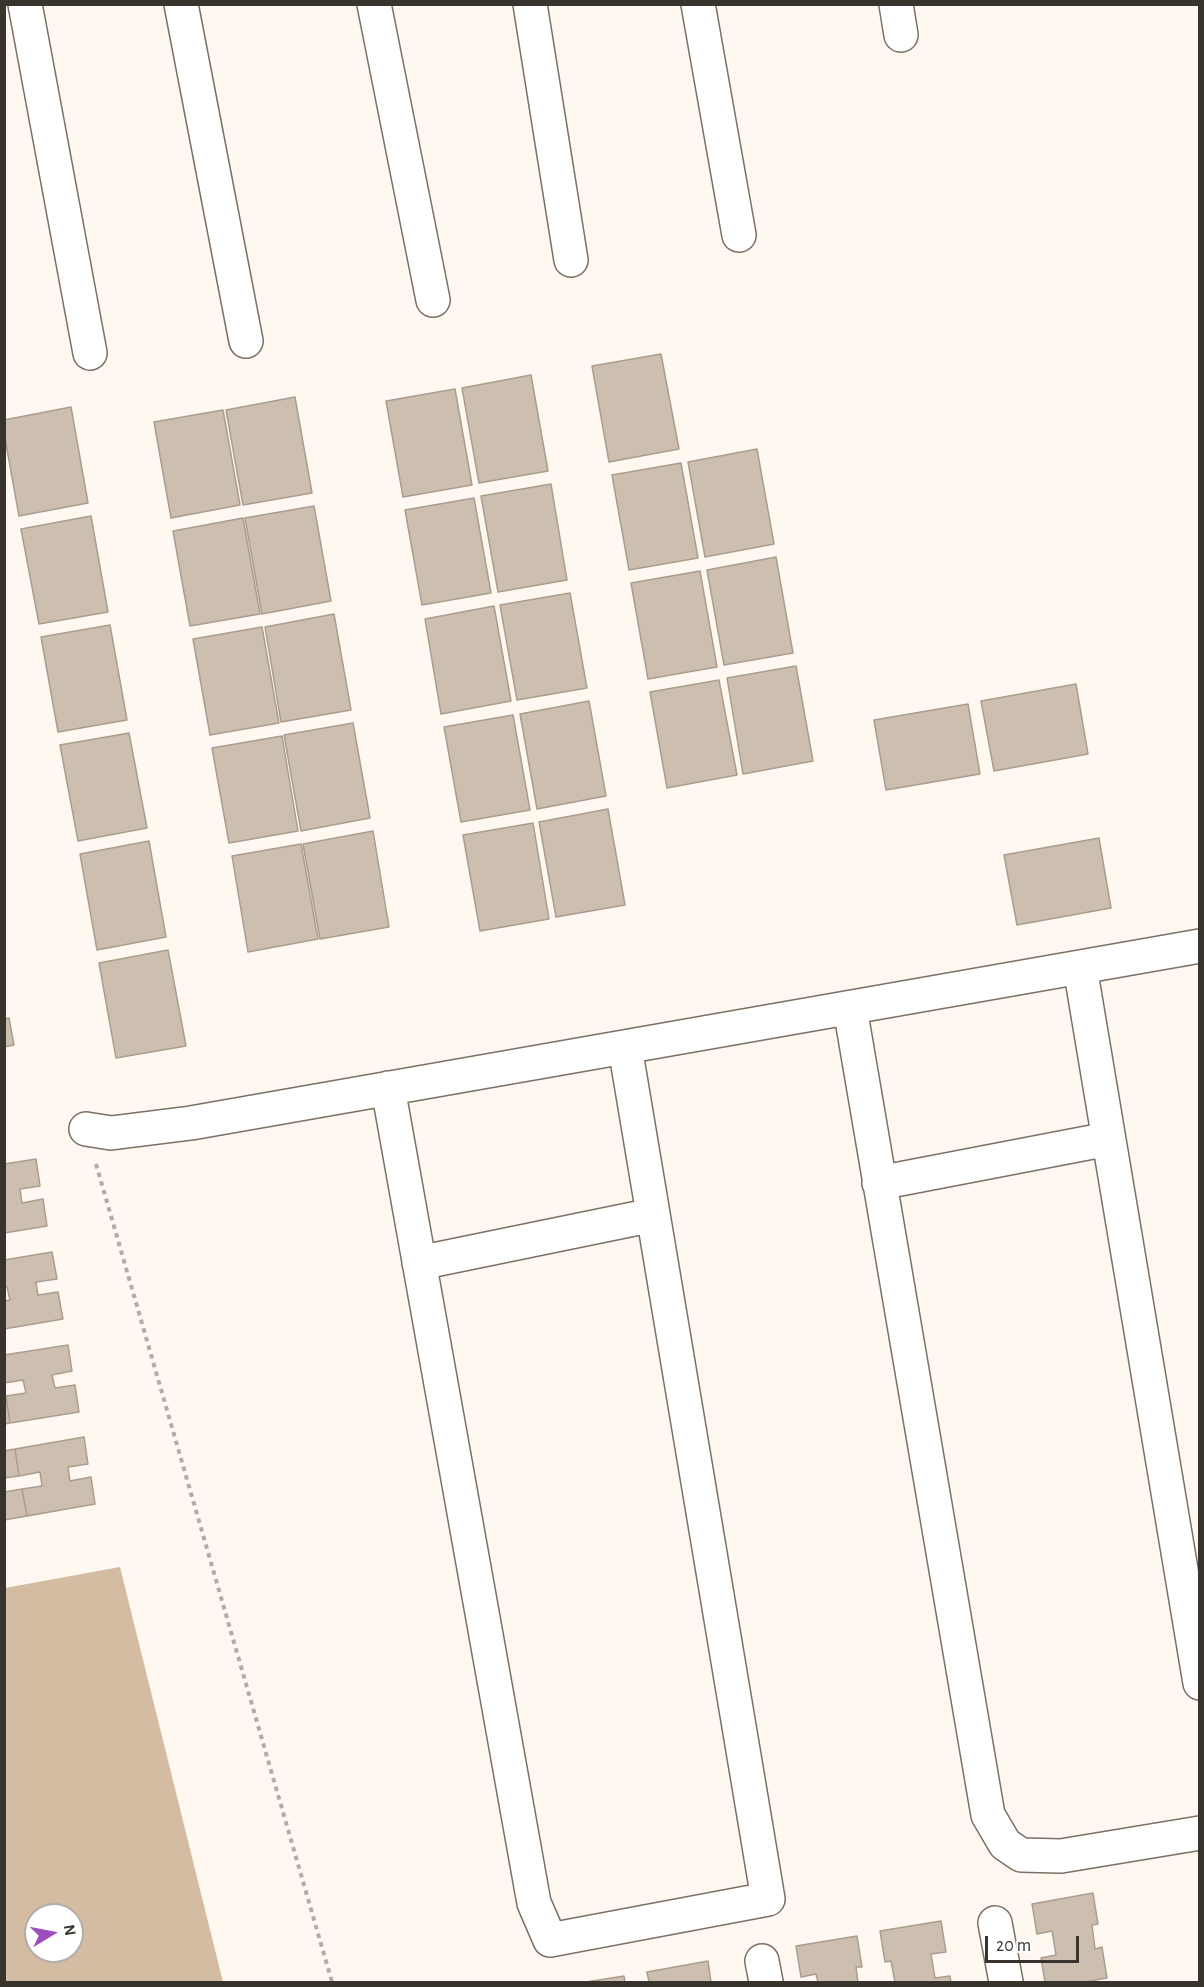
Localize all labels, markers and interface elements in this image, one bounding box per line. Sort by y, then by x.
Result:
north arrow [24,1903,84,1963]
text: N [61,1923,79,1937]
scale bar [988,1924,1082,1962]
text: 20 m [996,1937,1031,1955]

